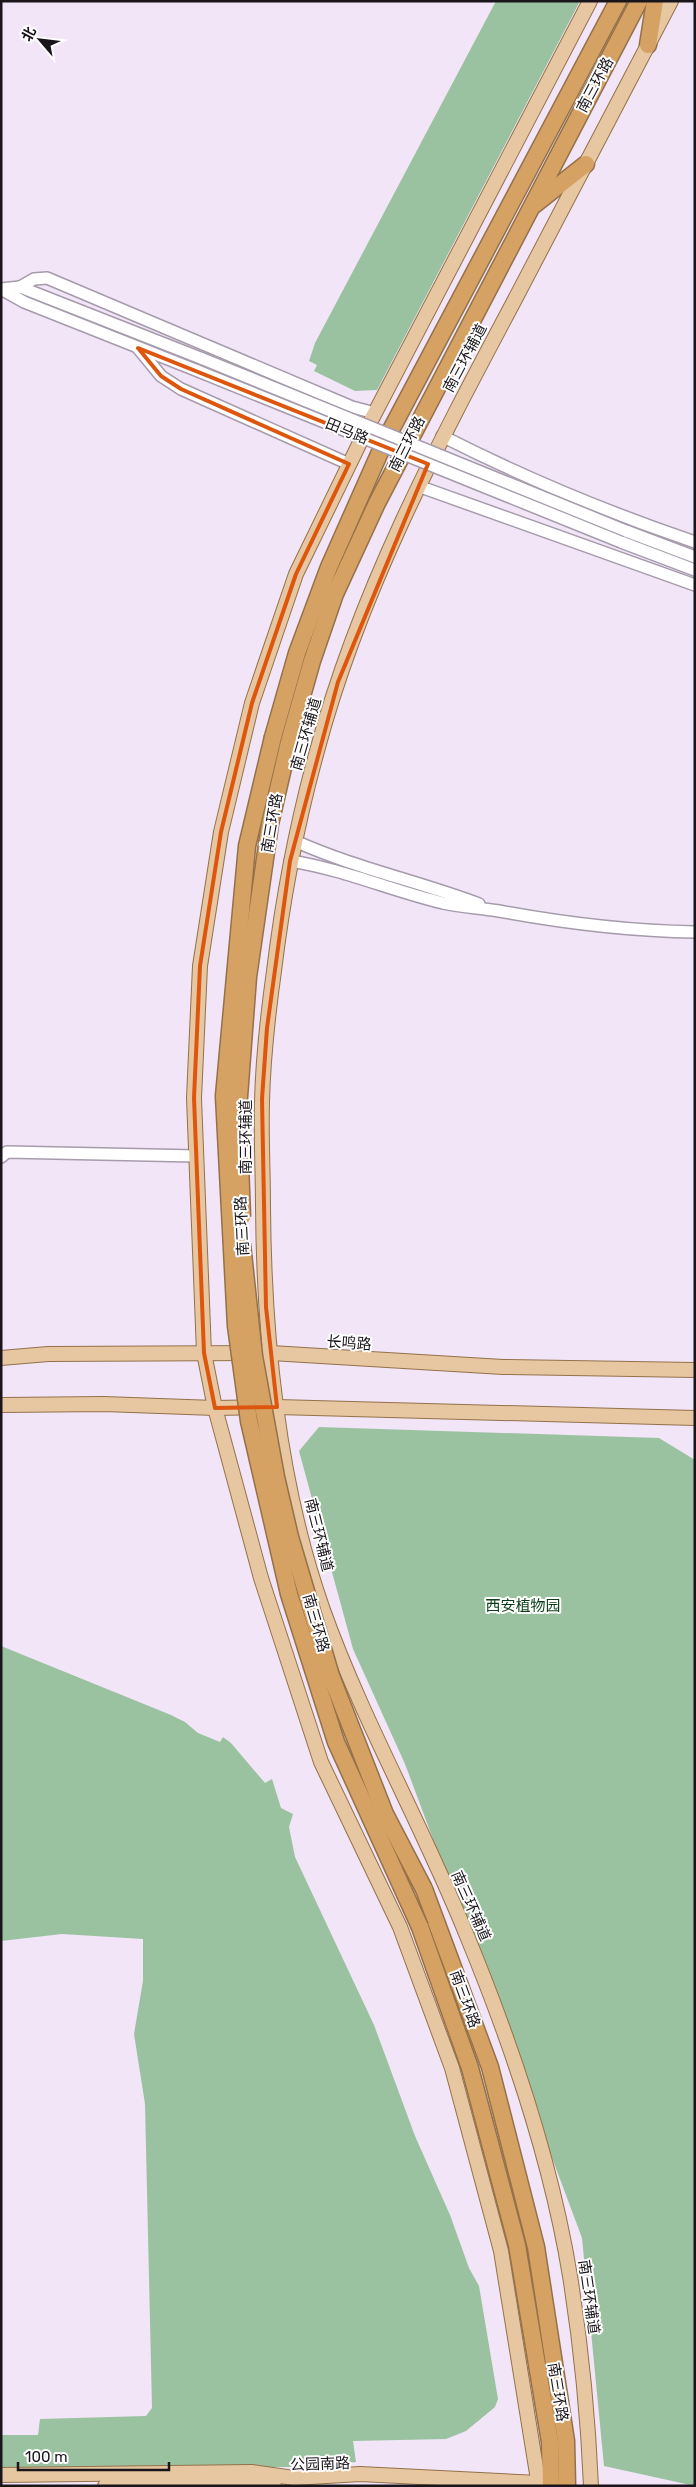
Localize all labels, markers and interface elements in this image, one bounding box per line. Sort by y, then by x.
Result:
north arrow [15,15,65,65]
text: 北 [18,24,40,44]
street label: 南三环路 [573,54,617,116]
street label: 南三环辅道 [439,321,491,395]
street label: 南三环路 [385,413,429,475]
street label: 田马路 [323,414,371,448]
street label: 南三环辅道 [287,695,325,773]
street label: 南三环路 [258,792,286,854]
street label: 南三环辅道 [237,1099,255,1175]
street label: 南三环路 [231,1196,253,1256]
street label: 长鸣路 [326,1332,372,1354]
street label: 南三环辅道 [301,1496,337,1574]
street label: 南三环路 [299,1592,333,1654]
park label: 西安植物园 [485,1597,561,1615]
street label: 南三环辅道 [448,1868,494,1944]
street label: 南三环路 [446,1968,484,2030]
street label: 南三环辅道 [575,2259,603,2335]
street label: 南三环路 [544,2361,572,2423]
scale bar [18,2440,169,2472]
text: 100 m [25,2448,67,2466]
street label: 公园南路 [290,2454,350,2474]

